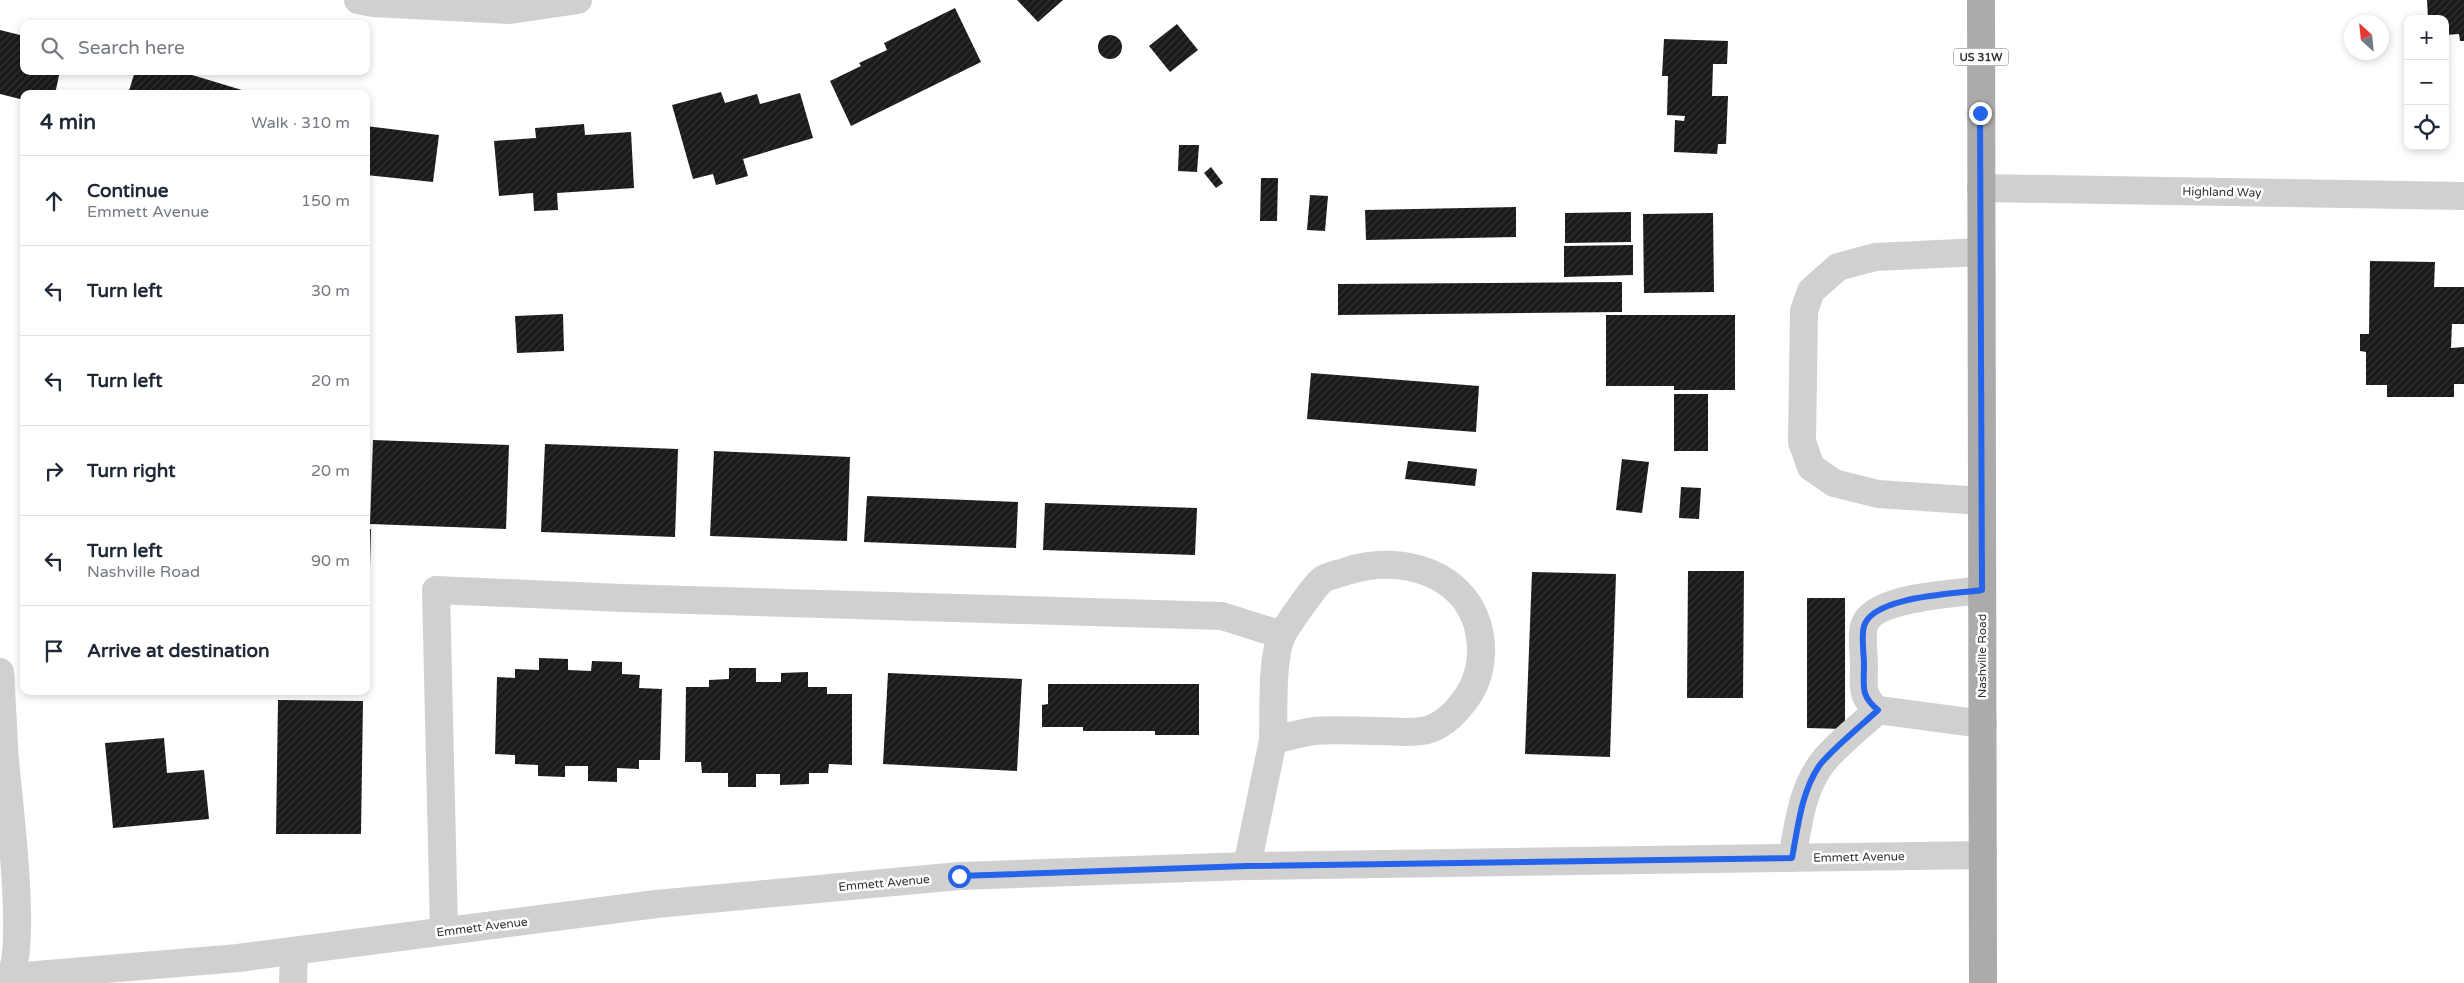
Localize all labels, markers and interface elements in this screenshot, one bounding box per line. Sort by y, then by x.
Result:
north arrow [2344,15,2389,60]
map controls [2404,15,2449,150]
button: + [2404,15,2449,60]
search box [20,20,370,75]
icon: search [38,34,66,62]
text: Search here [78,37,185,59]
road number: US 31W [1954,48,2008,66]
button: − [2404,60,2449,105]
route end [1969,102,1992,125]
button: locate [2404,105,2449,150]
text: 4 min [40,110,96,135]
text: Walk · 310 m [251,113,350,133]
text: Continue [87,180,169,202]
street label: Highland Way [2182,184,2262,200]
icon: ahead [40,187,68,215]
text: 150 m [301,191,350,211]
text: Emmett Avenue [87,202,209,222]
icon: left [40,277,68,305]
text: Turn left [87,280,163,302]
text: 30 m [311,281,350,301]
icon: left [40,367,68,395]
text: Turn left [87,370,163,392]
text: 20 m [311,371,350,391]
icon: right [40,457,68,485]
text: Turn right [87,460,175,482]
text: 20 m [311,461,350,481]
text: Turn left [87,540,163,562]
icon: left [40,547,68,575]
text: 90 m [311,551,350,571]
text: Nashville Road [87,562,200,582]
street label: Nashville Road [1975,614,1989,698]
icon: arrive [40,637,68,665]
text: Arrive at destination [87,640,270,662]
street label: Emmett Avenue [1813,849,1905,865]
route start [948,865,971,888]
street label: Emmett Avenue [838,872,930,894]
street label: Emmett Avenue [436,914,529,940]

